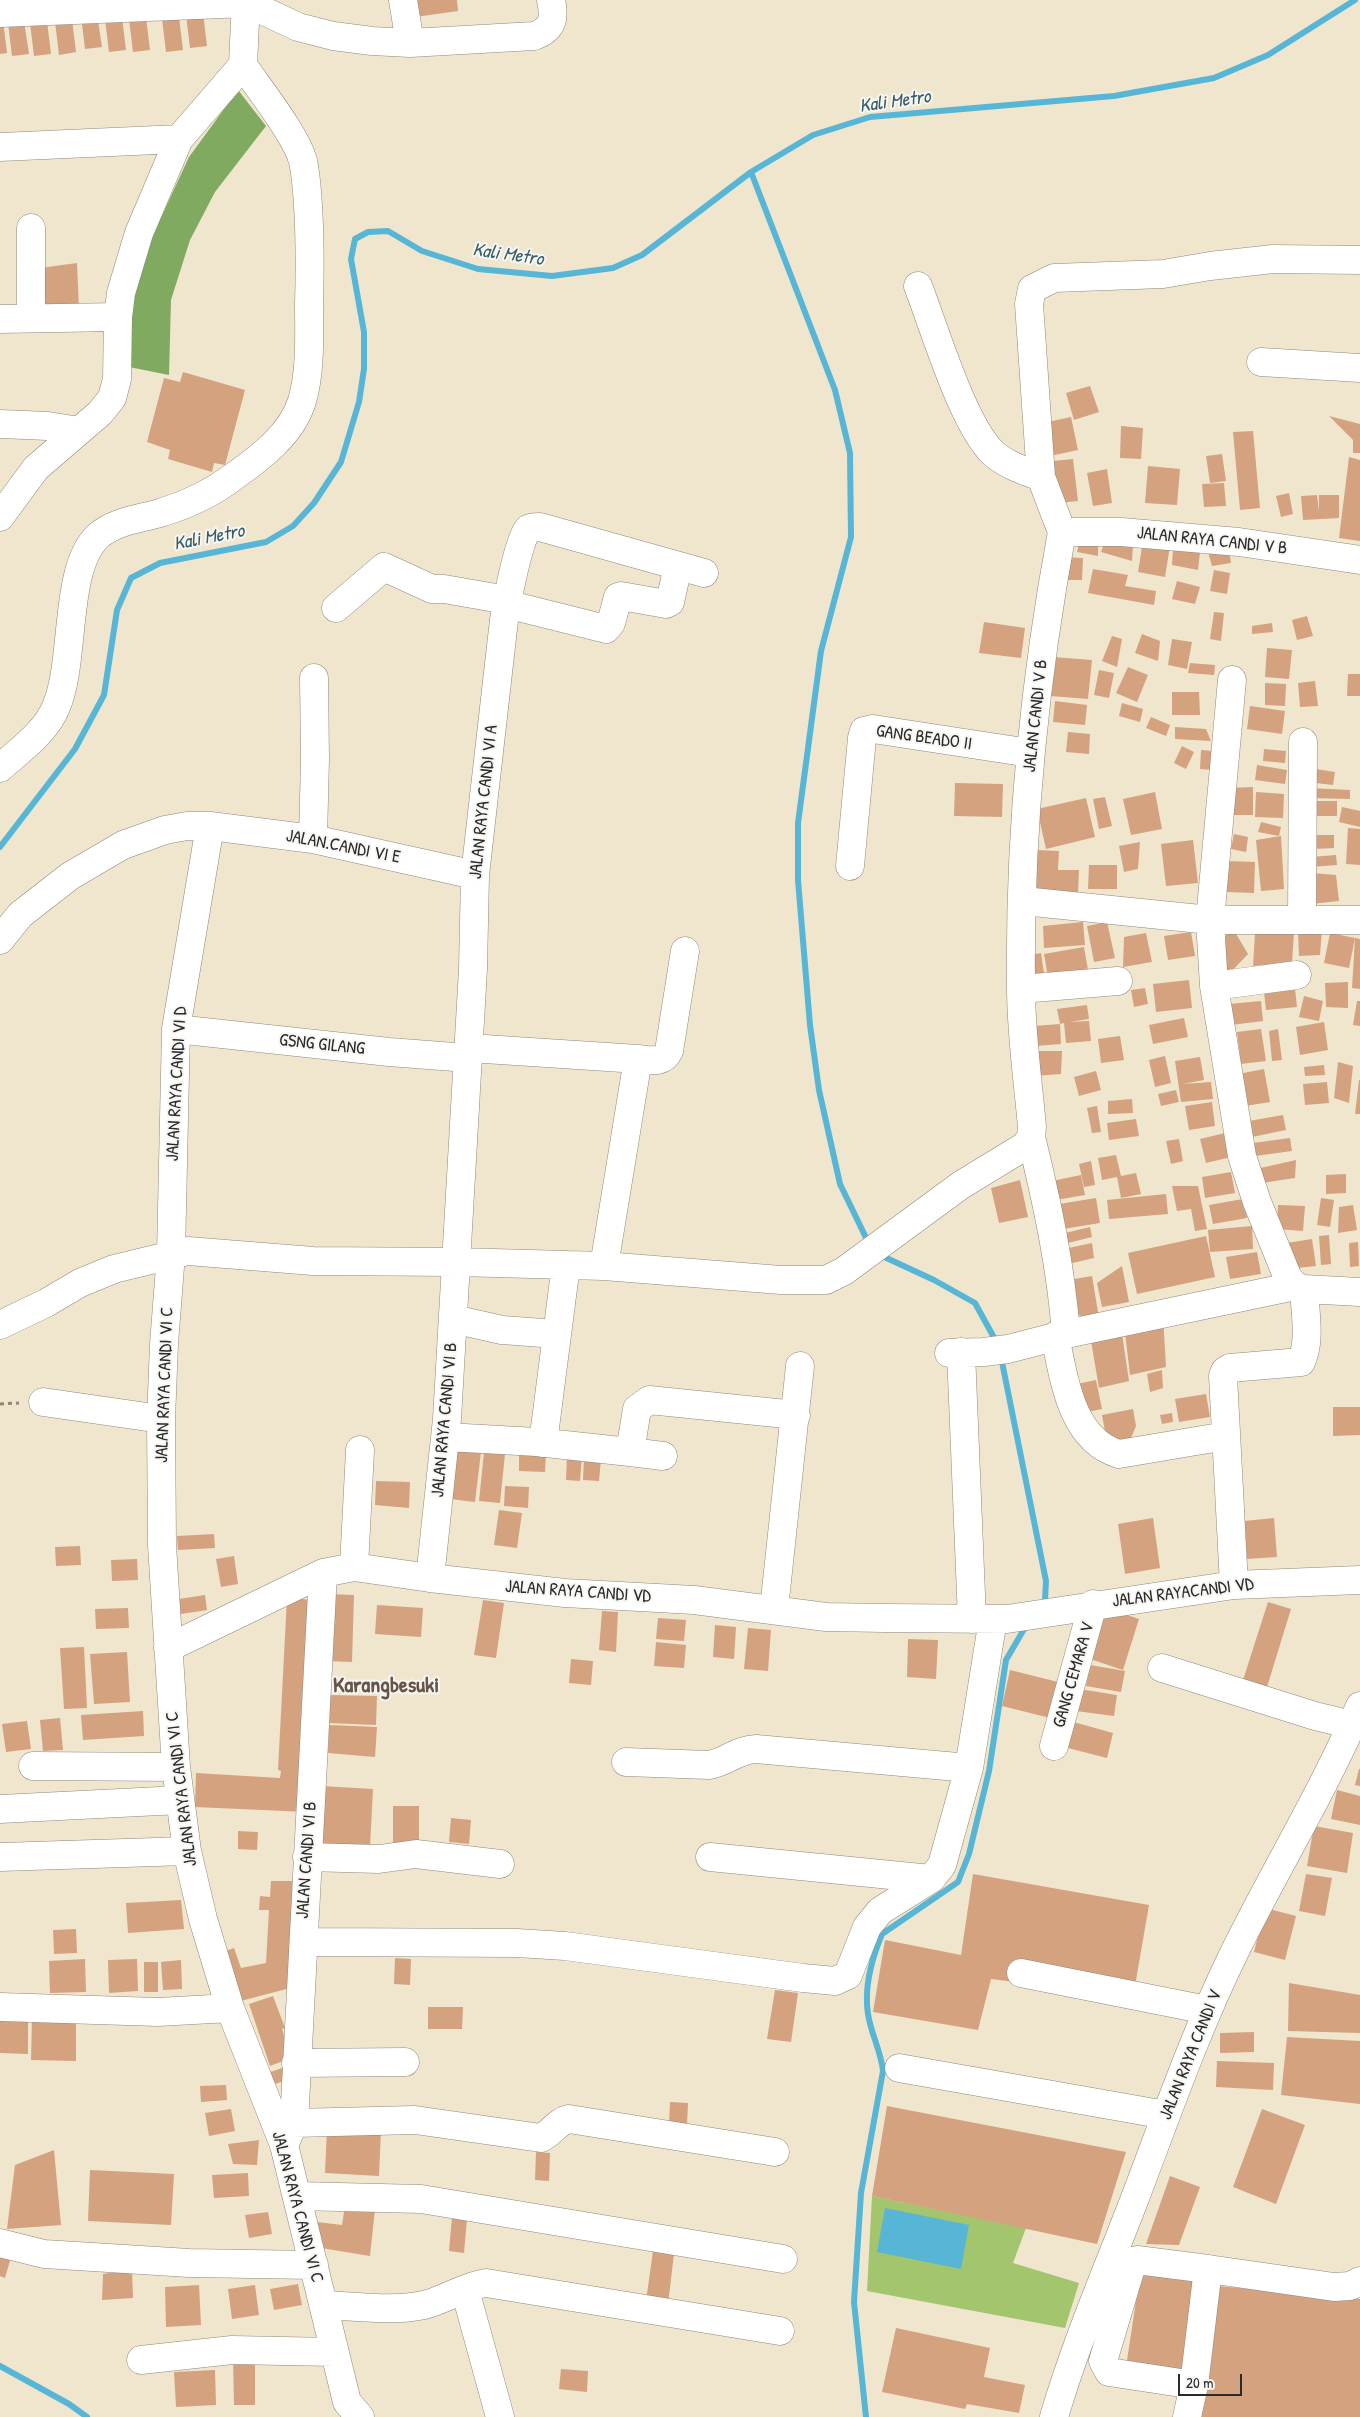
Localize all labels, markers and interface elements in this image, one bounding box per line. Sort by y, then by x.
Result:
water label: Kali Metro [858,86,932,118]
water label: Kali Metro [471,239,545,271]
water label: Kali Metro [172,520,246,556]
street label: JALAN RAYA CANDI V B [1136,522,1288,560]
street label: JALAN CANDI V B [1019,659,1053,773]
street label: GANG BEADO II [875,721,973,755]
street label: JALAN RAYA CANDI VI A [465,724,503,880]
street label: JALAN.CANDI VI E [284,825,402,869]
street label: JALAN RAYA CANDI VI D [162,1006,192,1162]
street label: GSNG GILANG [278,1030,366,1060]
street label: JALAN RAYA CANDI VI C [151,1307,179,1463]
street label: JALAN RAYA CANDI VI B [427,1342,463,1498]
street label: JALAN RAYACANDI VD [1111,1574,1255,1612]
street label: JALAN RAYA CANDI VD [504,1576,652,1608]
street label: GANG CEMARA V [1049,1620,1099,1730]
district label: Karangbesuki [333,1673,439,1699]
street label: JALAN RAYA CANDI VI C [162,1710,202,1868]
street label: JALAN CANDI VI B [292,1801,322,1919]
street label: JALAN RAYA CANDI V [1155,1987,1227,2123]
street label: JALAN RAYA CANDI VI C [266,2129,328,2285]
scale bar [1180,2364,1244,2396]
text: 20 m [1186,2372,1213,2393]

